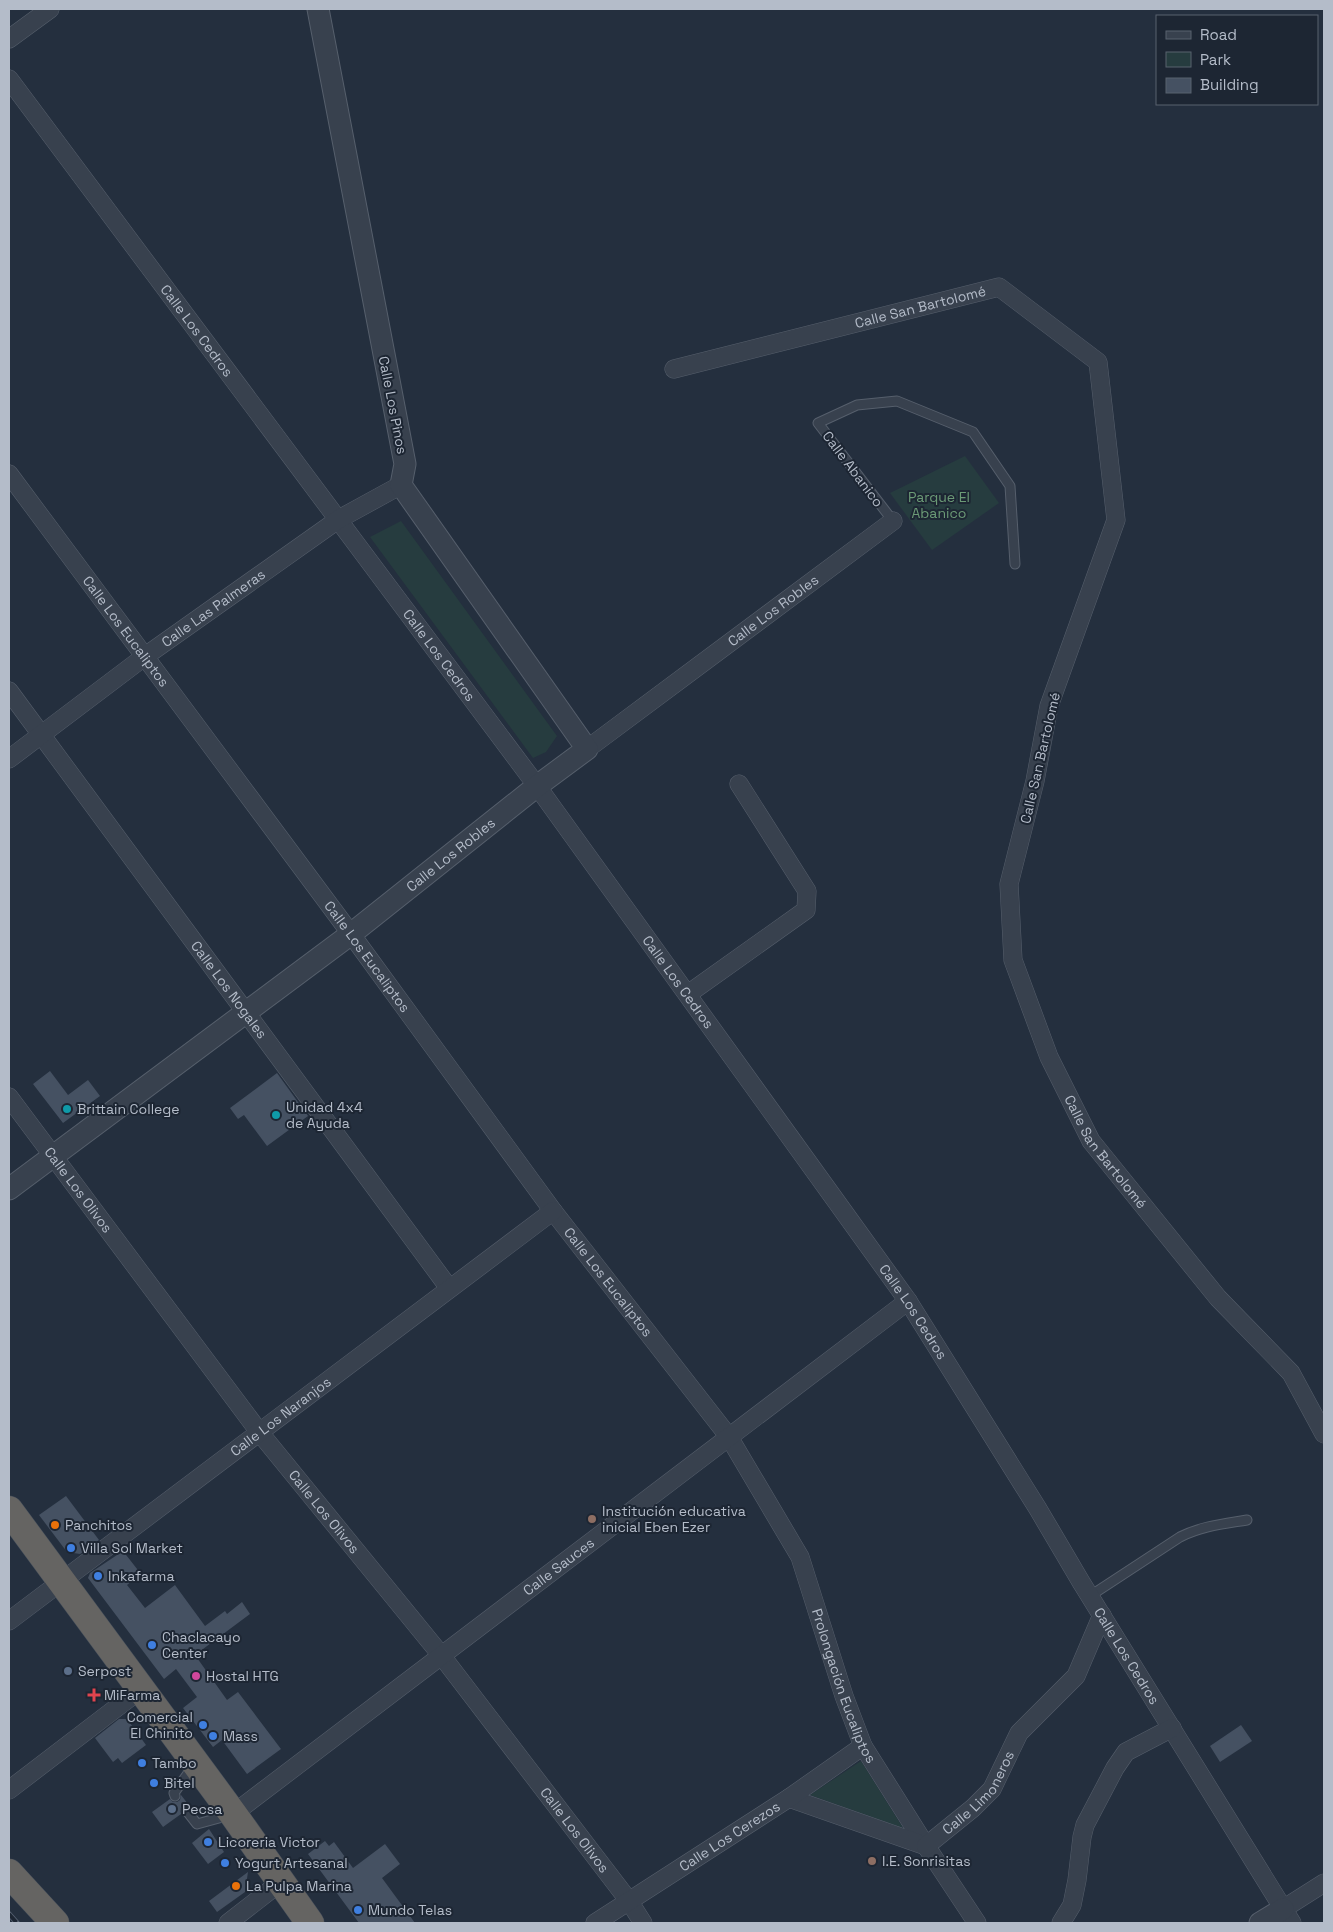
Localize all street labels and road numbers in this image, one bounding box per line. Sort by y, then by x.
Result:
street label: Calle Los Cedros [157,281,237,380]
street label: Calle San Bartolomé [853,282,988,332]
street label: Calle Los Pinos [375,354,411,456]
street label: Calle Abanico [819,427,887,511]
street label: Calle Las Palmeras [158,565,269,651]
street label: Calle Los Robles [724,571,822,650]
street label: Calle Los Eucaliptos [79,572,173,690]
street label: Calle Los Cedros [399,605,480,705]
street label: Calle San Bartolomé [1016,690,1064,826]
street label: Calle Los Robles [403,814,499,896]
street label: Calle Los Eucaliptos [320,897,414,1016]
street label: Calle Los Cedros [639,932,718,1032]
street label: Calle Los Nogales [187,937,271,1042]
street label: Calle San Bartolomé [1060,1092,1151,1212]
street label: Calle Los Olivos [40,1143,116,1236]
street label: Calle Los Eucaliptos [560,1224,657,1340]
street label: Calle Los Cedros [875,1261,951,1363]
street label: Calle Los Naranjos [227,1373,335,1460]
street label: Calle Los Olivos [285,1466,364,1557]
street label: Calle Sauces [519,1534,598,1599]
street label: Calle Los Cedros [1090,1604,1163,1708]
street label: Prolongación Eucaliptos [808,1606,880,1766]
street label: Calle Limoneros [938,1748,1018,1838]
street label: Calle Los Olivos [536,1784,613,1876]
street label: Calle Los Cerezos [676,1797,783,1875]

